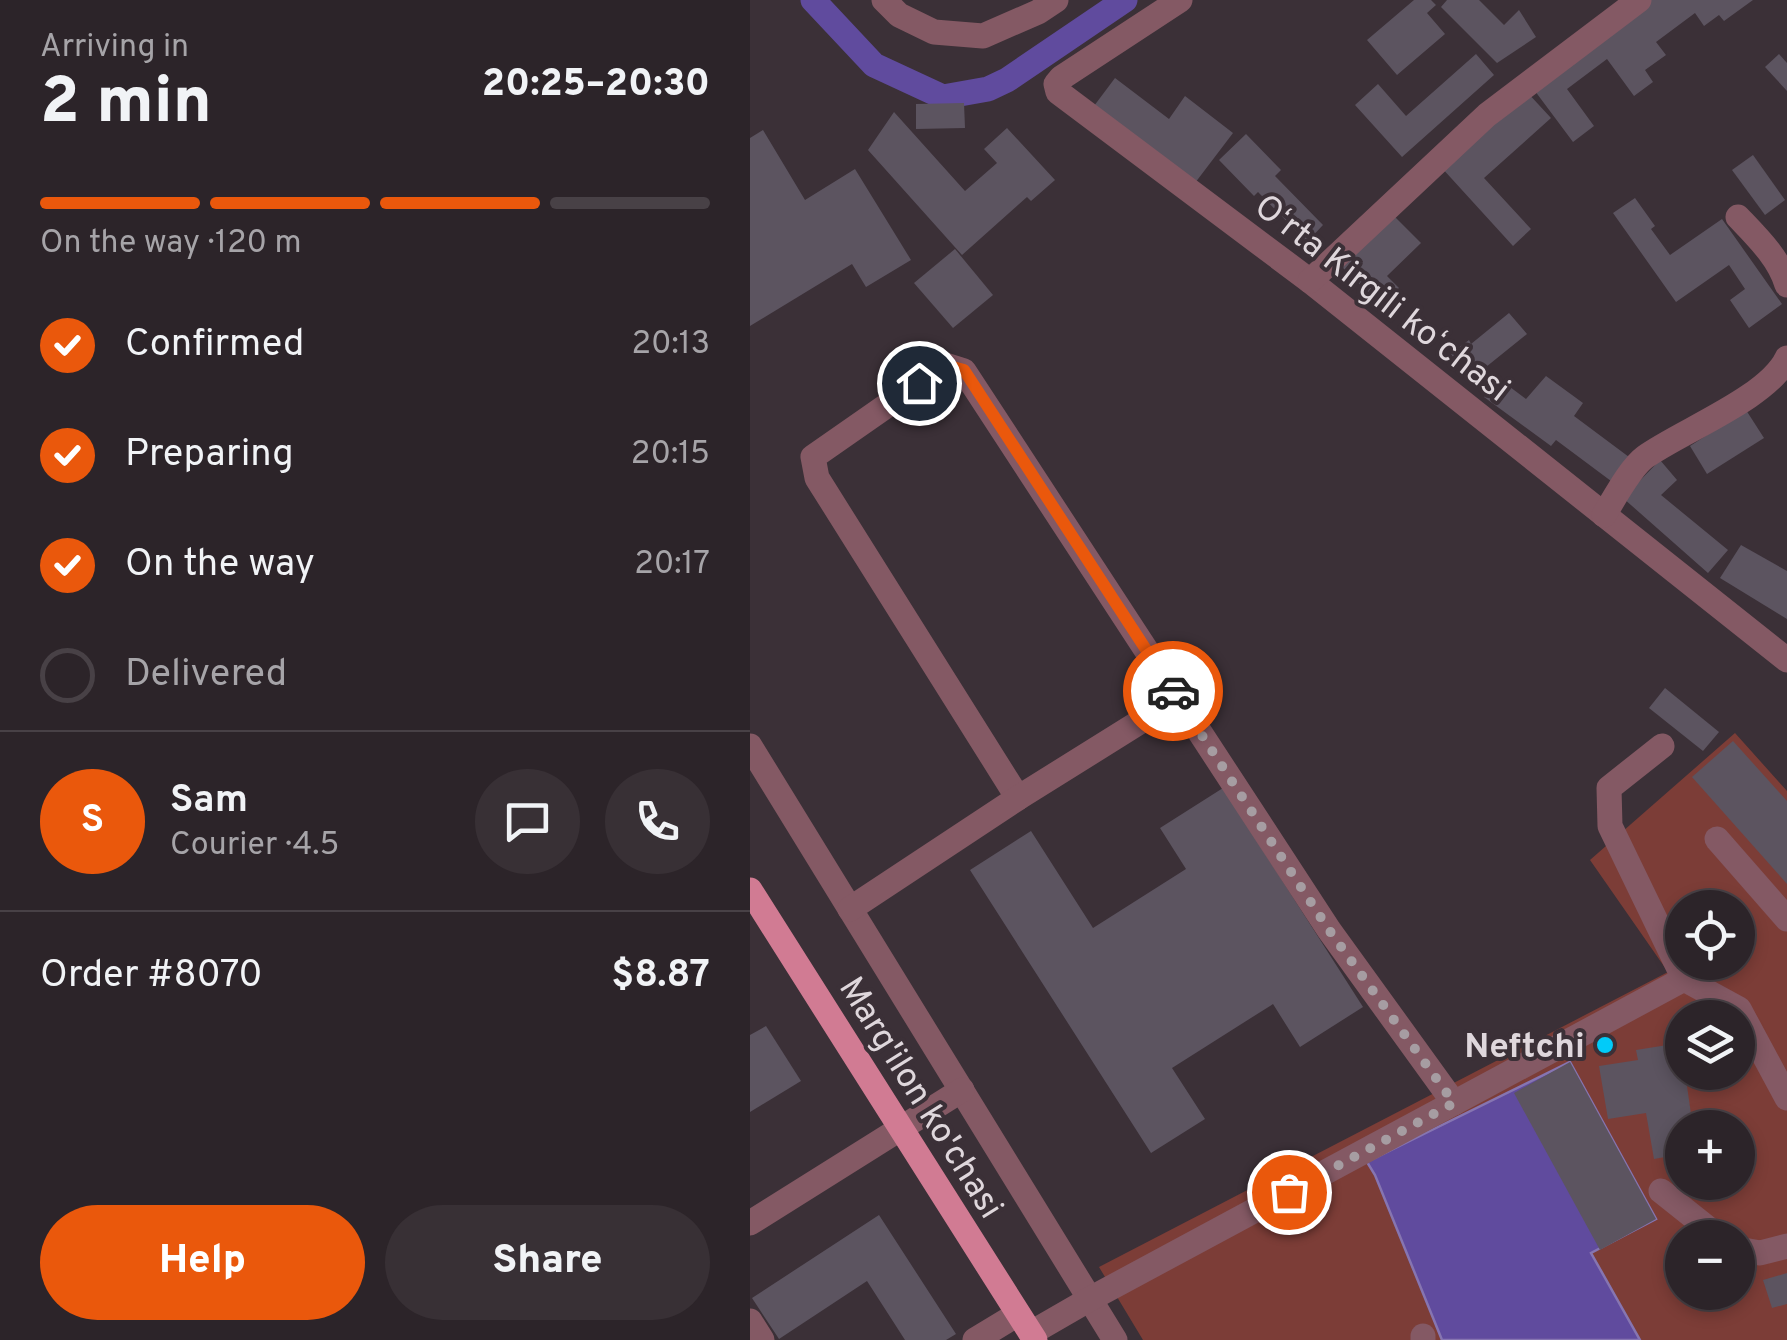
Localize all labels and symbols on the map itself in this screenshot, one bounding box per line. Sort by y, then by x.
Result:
street label: Oʻrta Kirgili koʻchasi [1244,186,1518,413]
pin [877,341,962,426]
courier [1123,641,1223,741]
street label: Marg'ilon ko'chasi [827,970,1011,1228]
place label: Neftchi [1464,1026,1585,1070]
marker: Neftchi [1594,1034,1616,1056]
pin [1247,1150,1332,1235]

